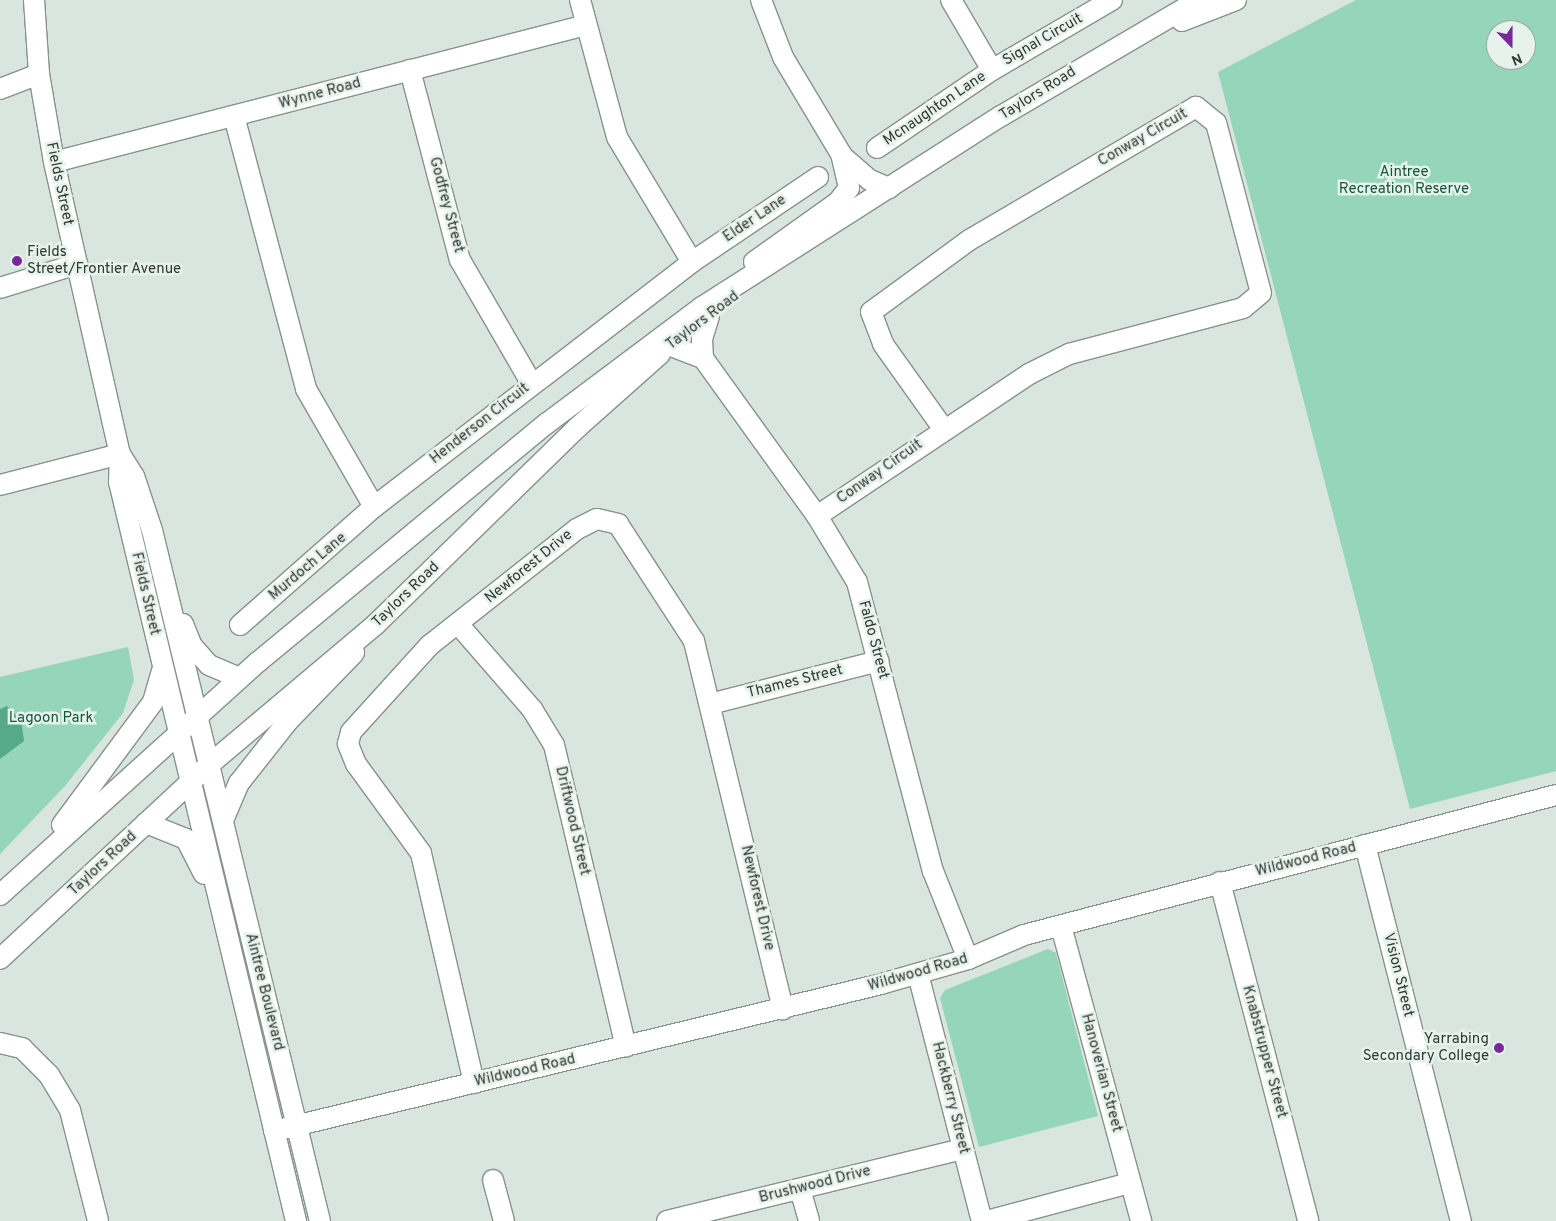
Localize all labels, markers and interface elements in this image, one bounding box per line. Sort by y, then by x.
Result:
street label: Signal Circuit [1000,10,1086,70]
north arrow [1486,20,1536,70]
text: N [1509,49,1524,68]
street label: Taylors Road [996,63,1080,125]
street label: Mcnaughton Lane [880,68,990,150]
street label: Wynne Road [277,74,363,114]
street label: Conway Circuit [1095,105,1191,171]
street label: Fields Street [41,141,77,227]
street label: Godfrey Street [425,155,467,255]
park label: Aintree Recreation Reserve [1339,163,1469,198]
street label: Elder Lane [720,191,790,247]
place label: Fields Street/Frontier Avenue [27,243,182,278]
marker: Fields Street/Frontier Avenue [11,255,23,267]
street label: Taylors Road [663,288,743,354]
street label: Henderson Circuit [427,380,533,468]
street label: Conway Circuit [834,436,926,508]
street label: Newforest Drive [482,526,576,608]
street label: Murdoch Lane [266,529,350,605]
street label: Fields Street [127,551,163,637]
street label: Taylors Road [369,558,443,632]
street label: Faldo Street [854,599,892,681]
street label: Thames Street [745,661,845,703]
park label: Lagoon Park [9,710,93,728]
street label: Driftwood Street [551,765,593,877]
street label: Taylors Road [65,828,141,900]
street label: Wildwood Road [1254,839,1358,881]
street label: Newforest Drive [736,844,778,952]
street label: Aintree Boulevard [241,931,287,1053]
street label: Vision Street [1379,931,1417,1019]
street label: Wildwood Road [866,950,970,996]
street label: Knabstrupper Street [1238,984,1290,1120]
street label: Hanoverian Street [1077,1012,1125,1134]
place label: Yarrabing Secondary College [1363,1030,1489,1065]
street label: Hackberry Street [927,1040,973,1156]
marker: Yarrabing Secondary College [1493,1042,1505,1054]
street label: Wildwood Road [473,1051,577,1091]
street label: Brushwood Drive [757,1162,873,1208]

